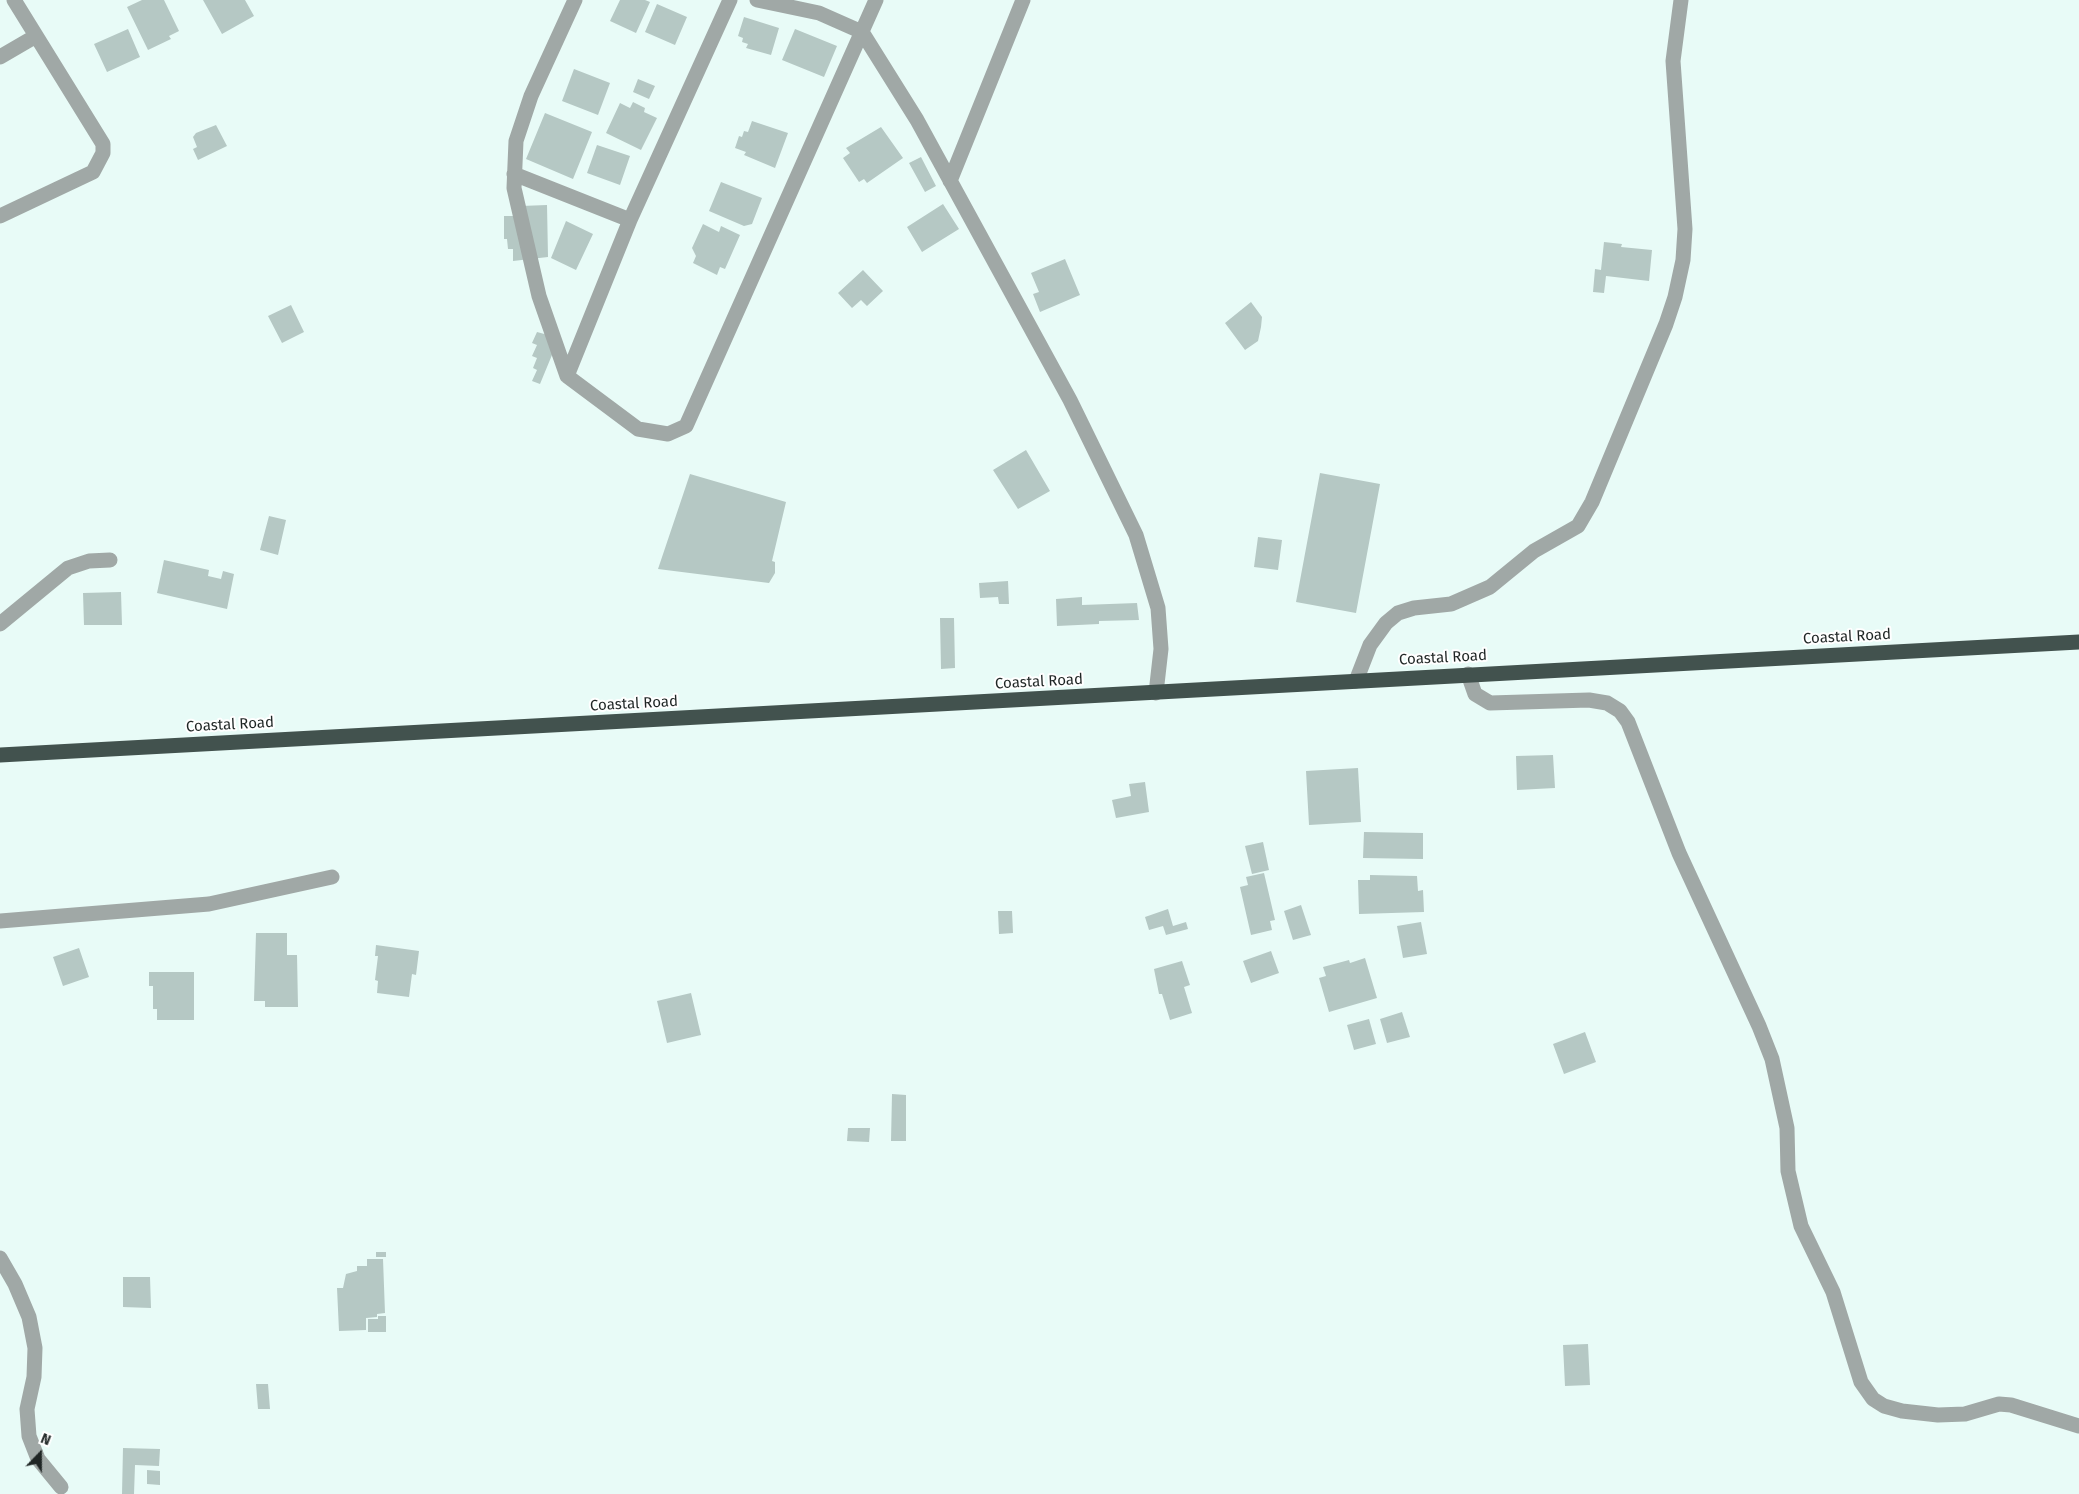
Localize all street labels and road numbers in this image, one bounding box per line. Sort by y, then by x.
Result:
street label: Coastal Road [1803,626,1891,648]
street label: Coastal Road [1399,647,1487,669]
street label: Coastal Road [995,671,1083,693]
street label: Coastal Road [590,693,678,715]
street label: Coastal Road [186,714,274,736]

